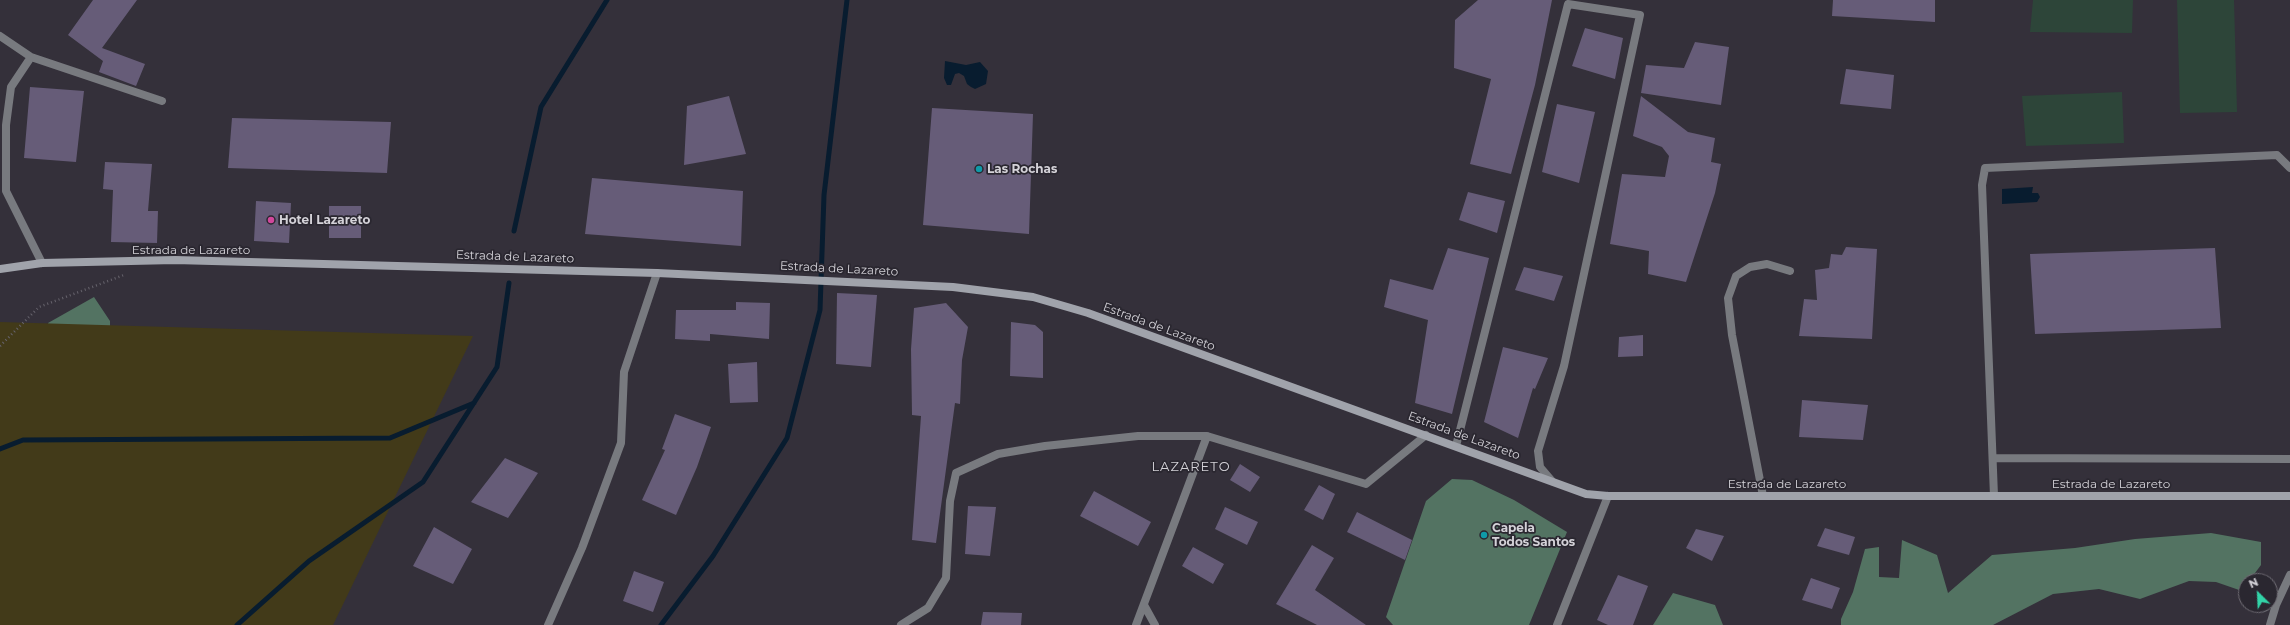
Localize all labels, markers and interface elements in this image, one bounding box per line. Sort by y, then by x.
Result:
place label: Las Rochas [987,162,1057,176]
marker: Las Rochas [974,164,984,174]
place label: Hotel Lazareto [279,213,370,227]
marker: Hotel Lazareto [266,215,276,225]
street label: Estrada de Lazareto [132,243,250,257]
street label: Estrada de Lazareto [456,248,574,266]
street label: Estrada de Lazareto [780,259,898,279]
street label: Estrada de Lazareto [1101,300,1217,354]
street label: Estrada de Lazareto [1406,409,1522,463]
district label: LAZARETO [1151,459,1231,475]
street label: Estrada de Lazareto [1728,477,1846,491]
street label: Estrada de Lazareto [2052,477,2170,491]
place label: Capela Todos Santos [1492,521,1575,549]
marker: Capela Todos Santos [1479,530,1489,540]
north arrow [2238,573,2278,613]
text: N [2247,575,2260,591]

